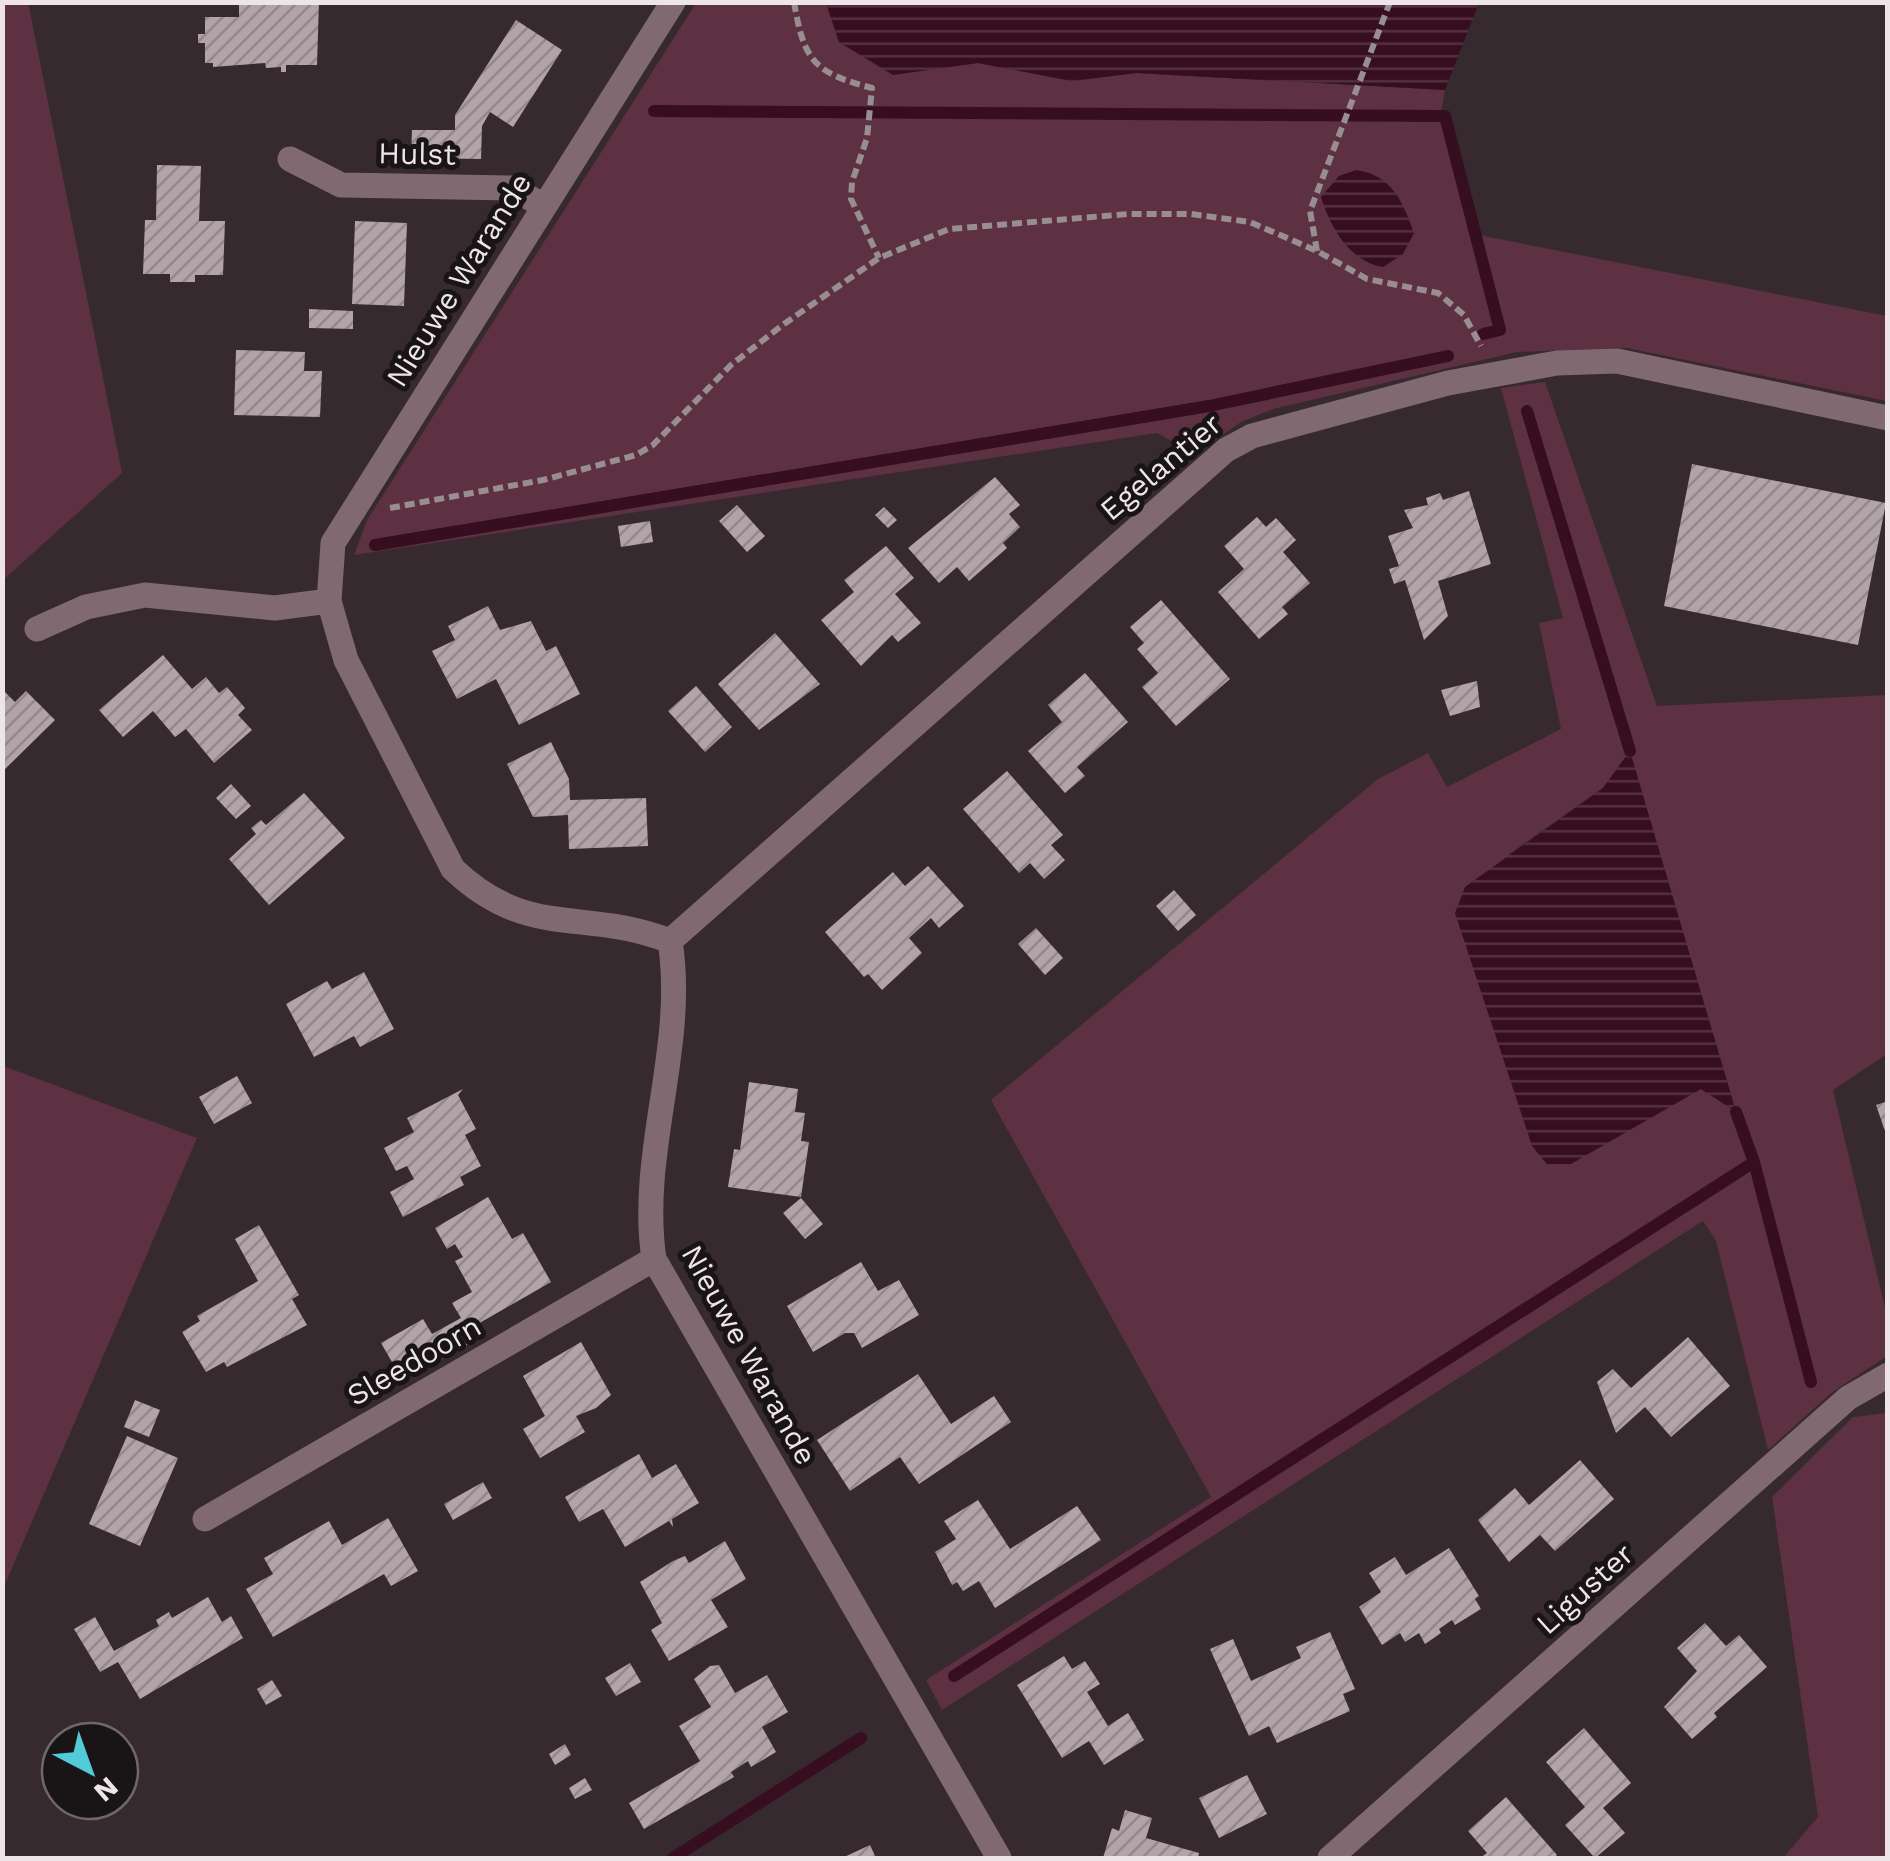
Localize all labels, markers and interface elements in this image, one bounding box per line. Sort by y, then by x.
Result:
street label: Hulst [378,135,457,172]
street label: Nieuwe Warande [379,166,538,393]
street label: Egelantier [1093,406,1228,527]
street label: Nieuwe Warande [675,1239,824,1471]
street label: Sleedoorn [341,1308,487,1413]
street label: Liguster [1529,1536,1640,1641]
north arrow [40,1721,140,1821]
text: N [87,1770,125,1809]

